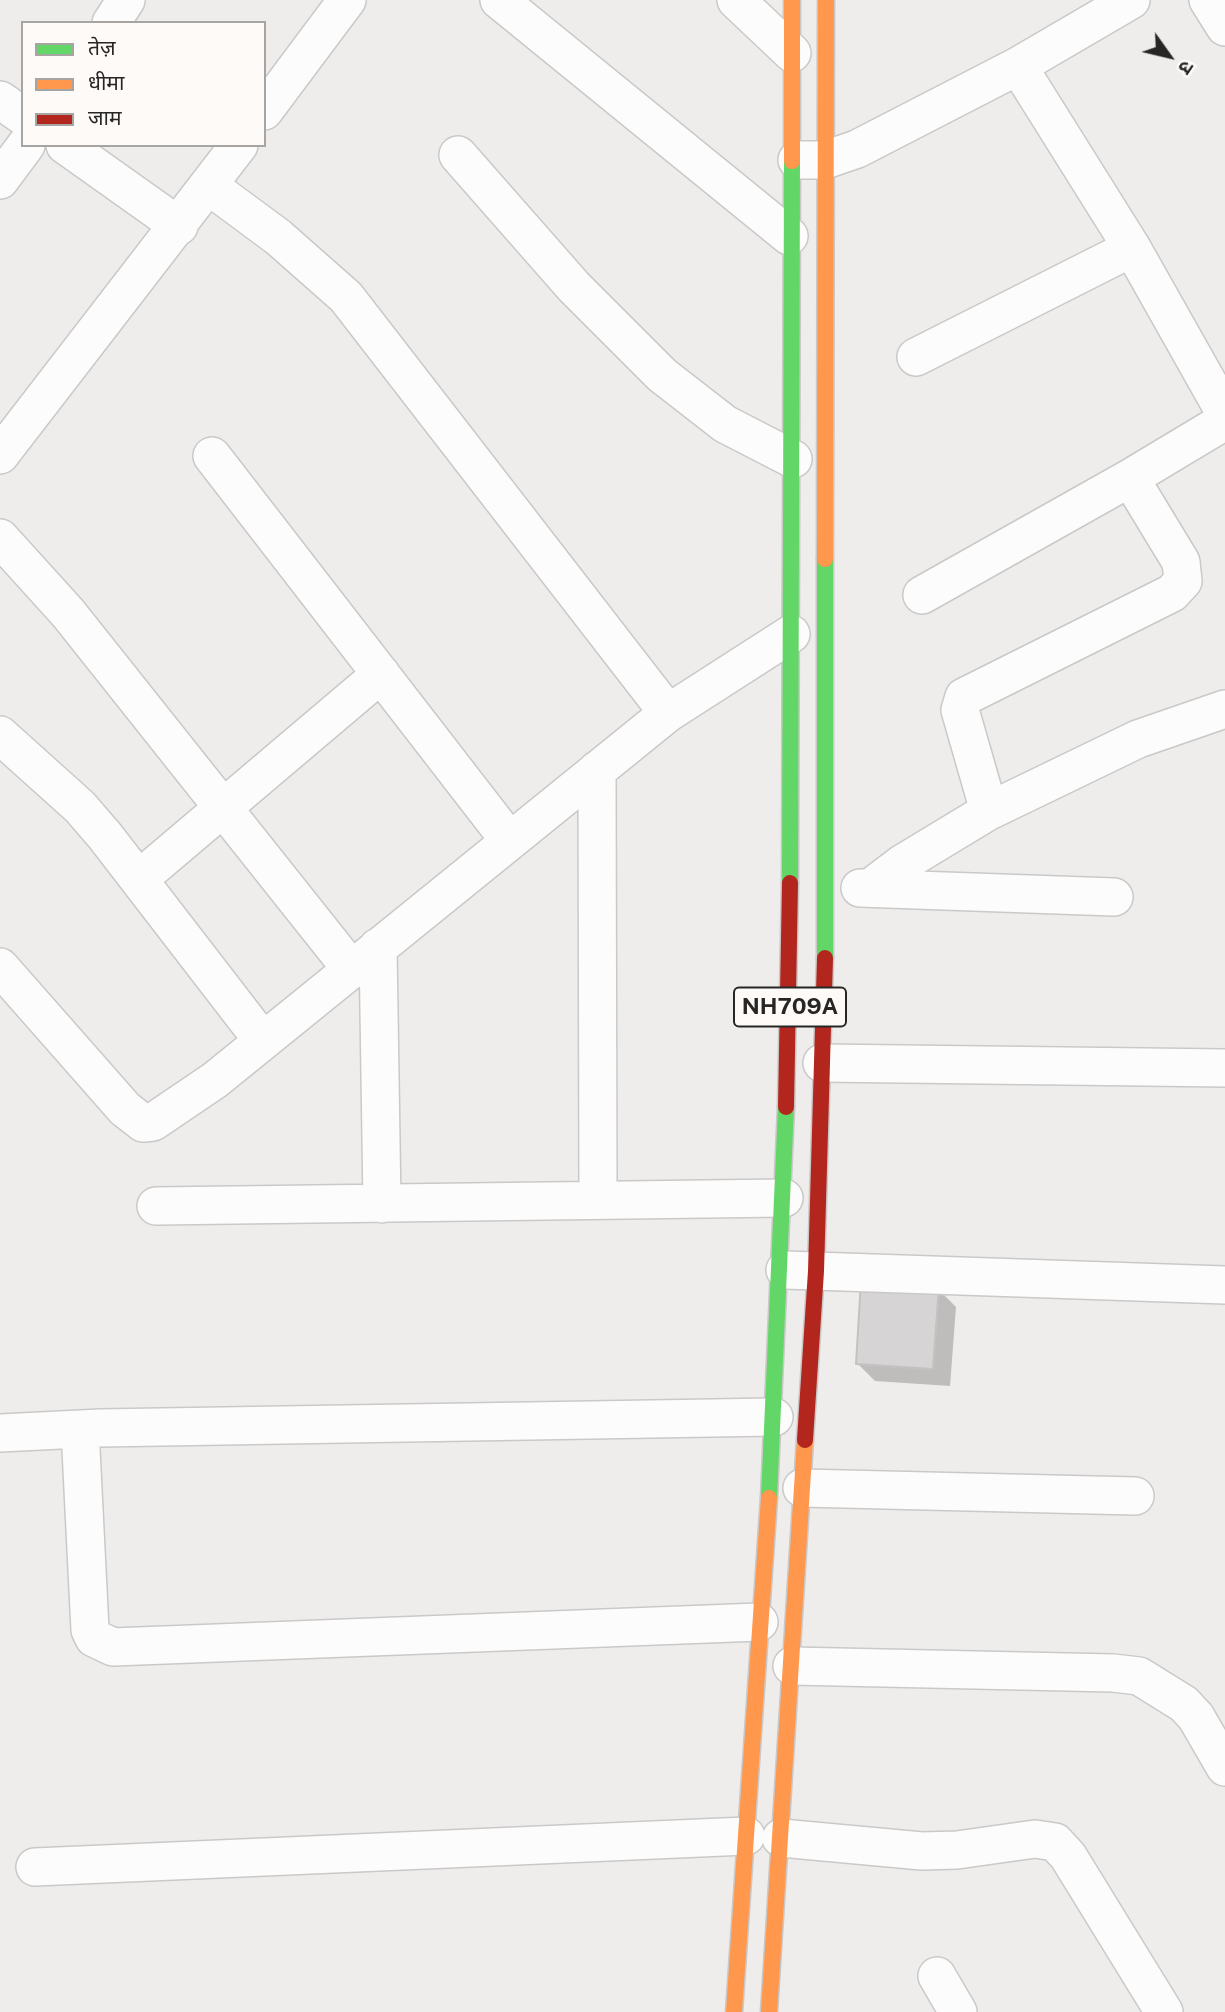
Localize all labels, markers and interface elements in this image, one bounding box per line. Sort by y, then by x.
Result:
legend [21,21,266,147]
north arrow [1134,21,1204,91]
text: तेज़ [88,35,116,60]
text: उ [1174,57,1199,79]
text: धीमा [88,70,124,95]
text: जाम [88,105,122,130]
road number: NH709A [734,988,846,1026]

